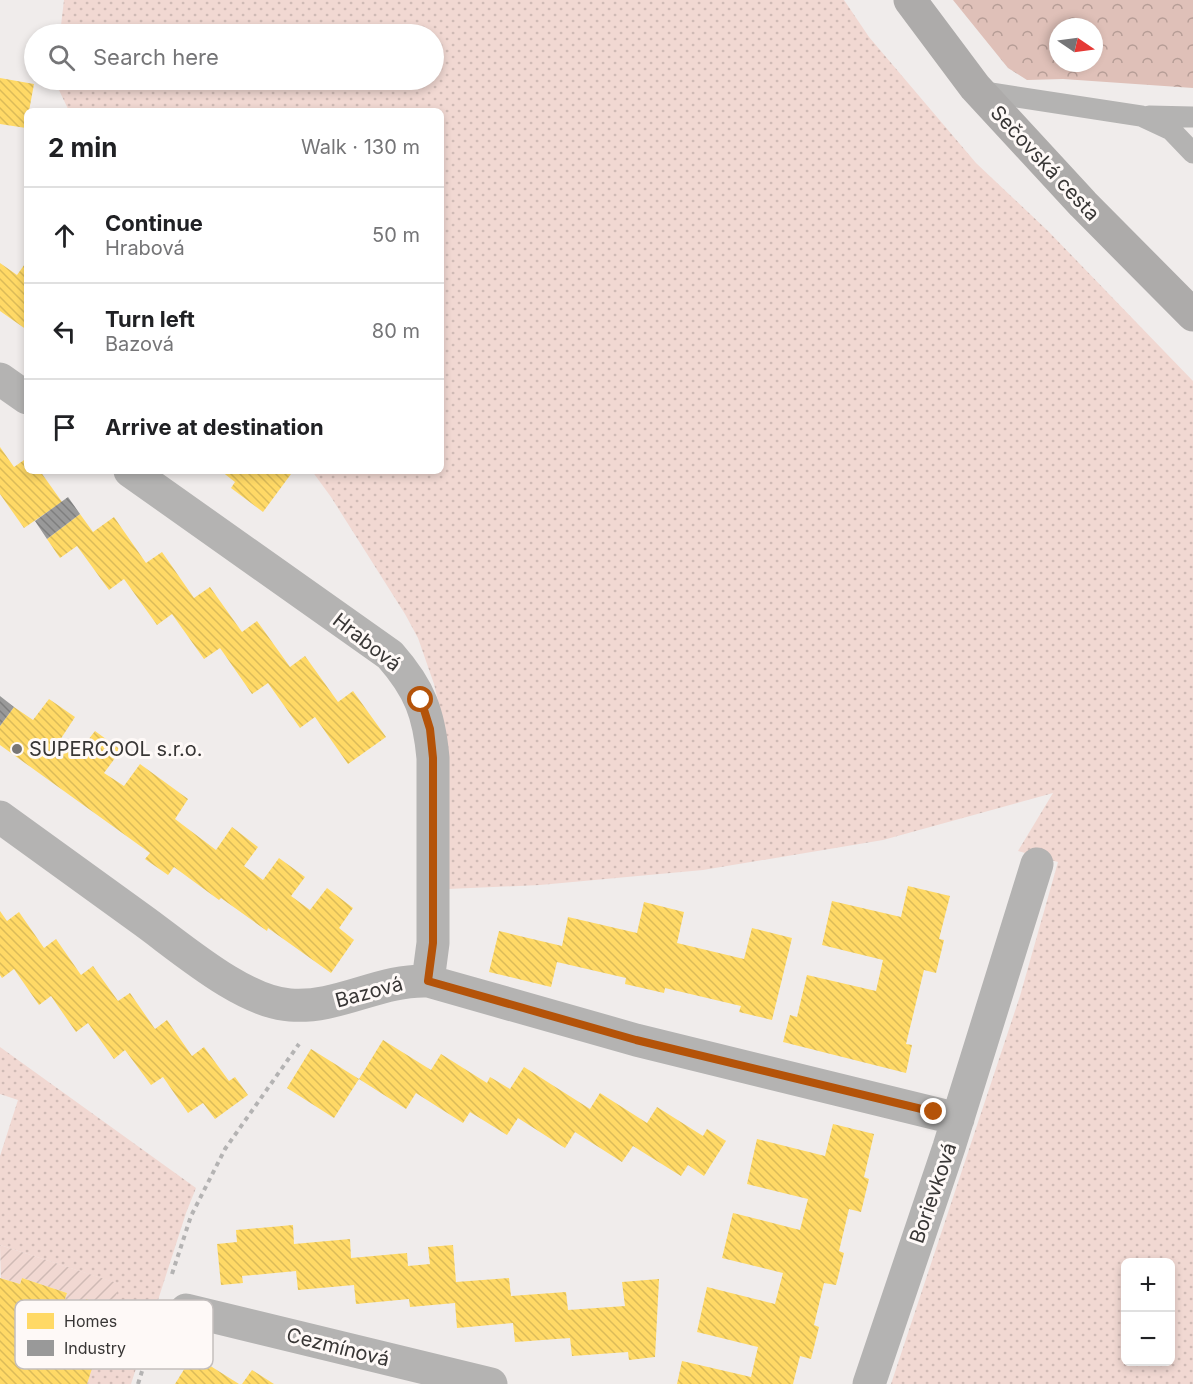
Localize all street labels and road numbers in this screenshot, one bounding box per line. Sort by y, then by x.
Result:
street label: Sečovská cesta [986,100,1104,226]
street label: Hrabová [328,608,406,676]
street label: Bazová [333,971,405,1013]
street label: Borievková [905,1140,961,1246]
street label: Cezmínová [284,1323,392,1371]

